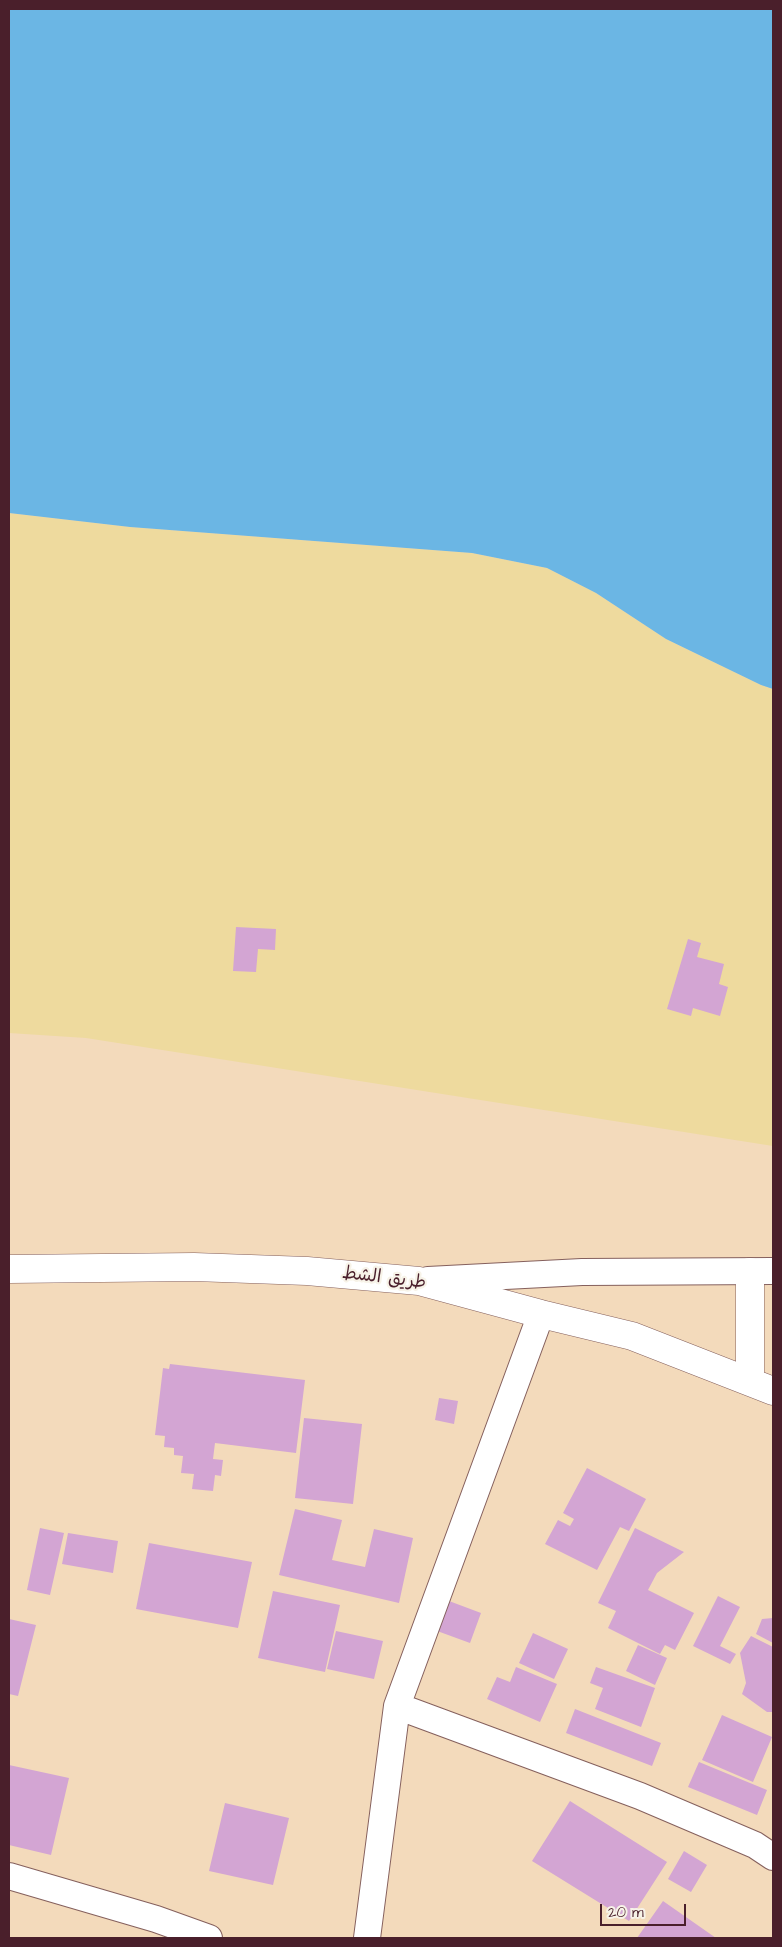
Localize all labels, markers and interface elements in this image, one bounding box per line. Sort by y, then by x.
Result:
street label: طريق الشط [341,1263,427,1295]
scale bar [602,1894,688,1926]
text: 20 m [608,1902,644,1923]

